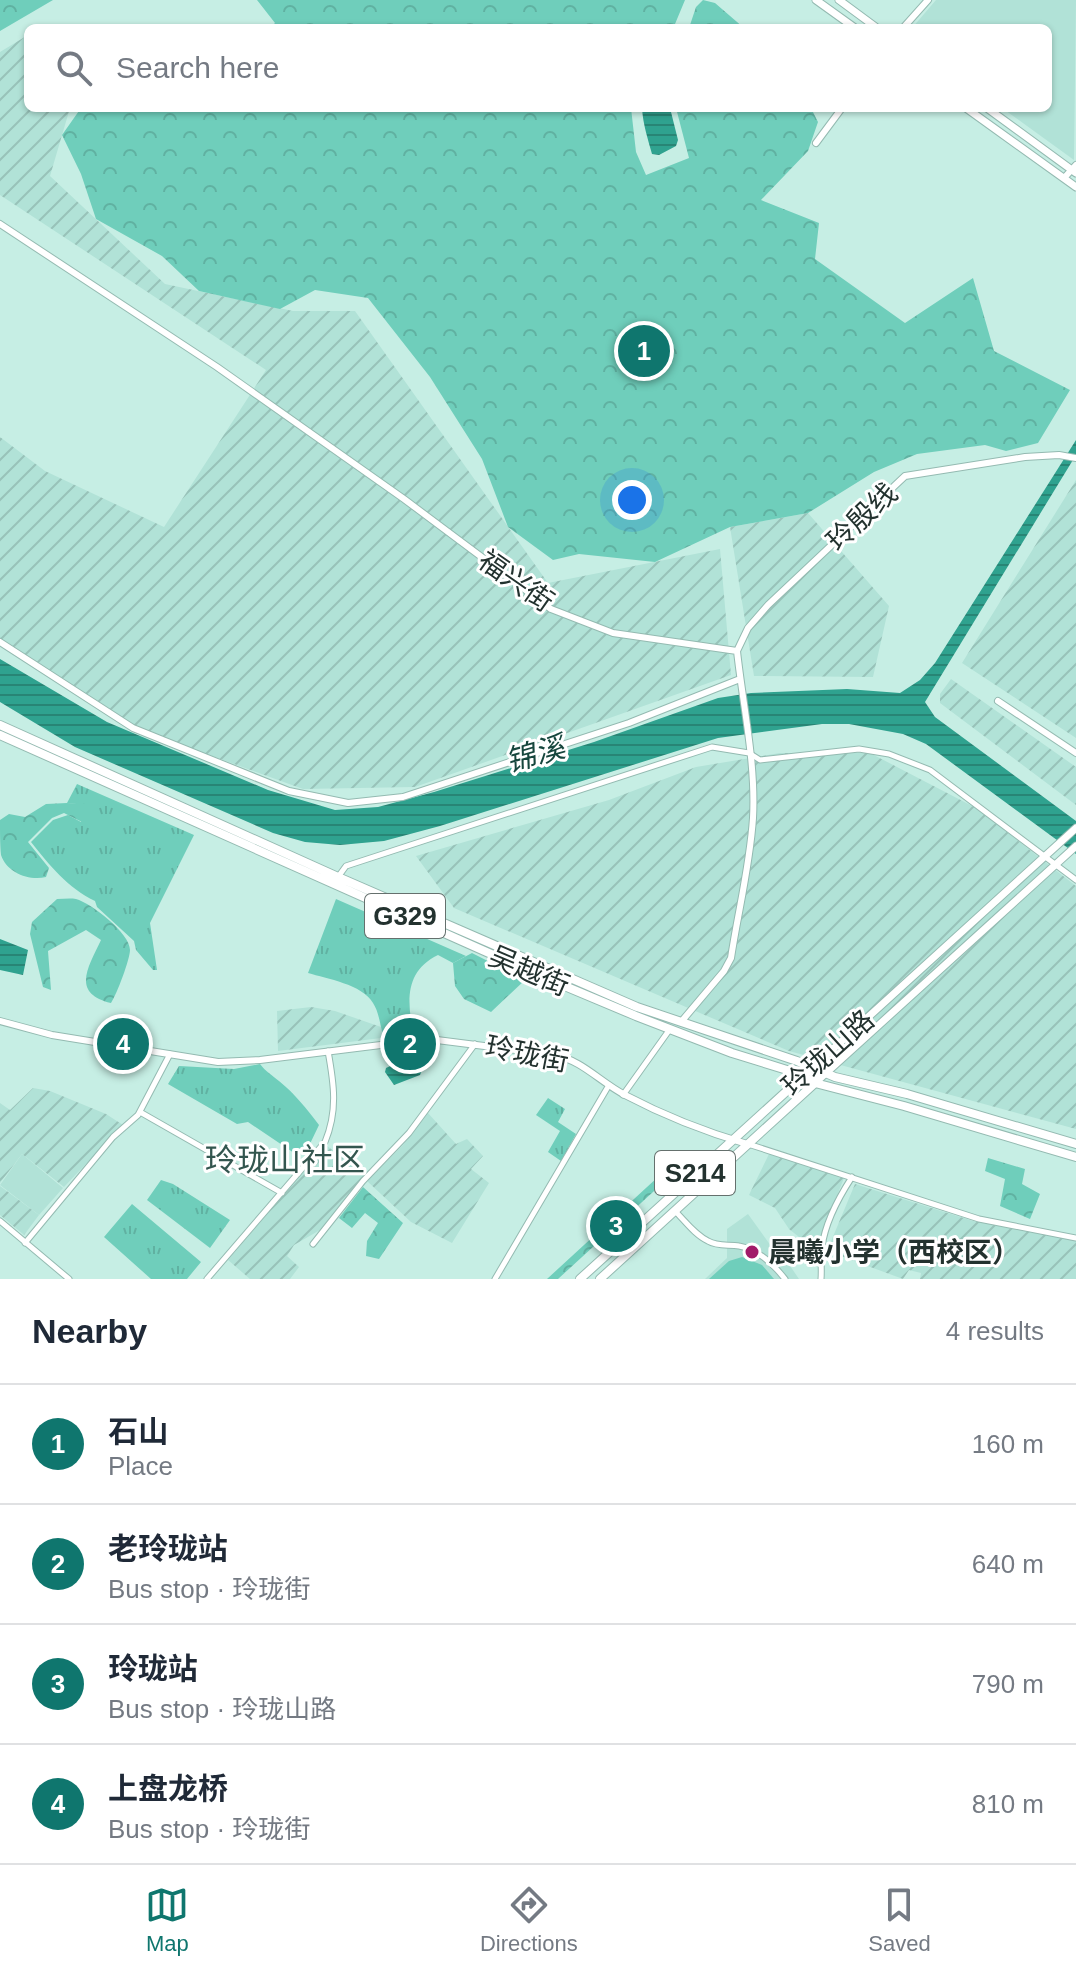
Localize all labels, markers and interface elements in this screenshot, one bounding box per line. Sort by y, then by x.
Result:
search box [24,24,1052,112]
icon: search [52,46,96,90]
text: Search here [116,51,279,84]
pin: 1 [618,321,670,381]
street label: 玲殷线 [821,477,903,557]
your location [612,480,652,520]
street label: 福兴街 [473,544,559,618]
water label: 锦溪 [502,729,571,778]
road number: G329 [365,894,445,938]
street label: 吴越街 [484,940,574,1002]
street label: 玲珑山路 [776,1004,880,1102]
pin: 4 [97,1014,149,1074]
pin: 2 [384,1014,436,1074]
street label: 玲珑街 [483,1031,571,1077]
district label: 玲珑山社区 [205,1142,365,1178]
road number: S214 [655,1151,735,1195]
pin: 3 [590,1196,642,1256]
place label: 晨曦小学（西校区） [768,1237,1020,1268]
marker: 晨曦小学（西校区） [743,1243,761,1261]
text: Nearby [32,1312,147,1350]
text: 4 results [946,1316,1044,1346]
text: 石山 [108,1415,168,1448]
text: 1 [51,1429,65,1459]
text: 160 m [972,1429,1044,1459]
text: Place [108,1451,173,1481]
text: 老玲珑站 [108,1532,228,1565]
text: 2 [51,1549,65,1579]
text: 640 m [972,1549,1044,1579]
text: Bus stop · 玲珑街 [108,1574,310,1604]
text: 玲珑站 [108,1652,198,1685]
text: 3 [51,1669,65,1699]
text: 790 m [972,1669,1044,1699]
text: Bus stop · 玲珑山路 [108,1694,336,1724]
text: 上盘龙桥 [108,1772,228,1805]
text: 4 [51,1789,65,1819]
text: 810 m [972,1789,1044,1819]
text: Bus stop · 玲珑街 [108,1814,310,1844]
tab: Map [145,1883,189,1957]
tab: Directions [480,1883,578,1957]
tab: Saved [868,1883,931,1957]

